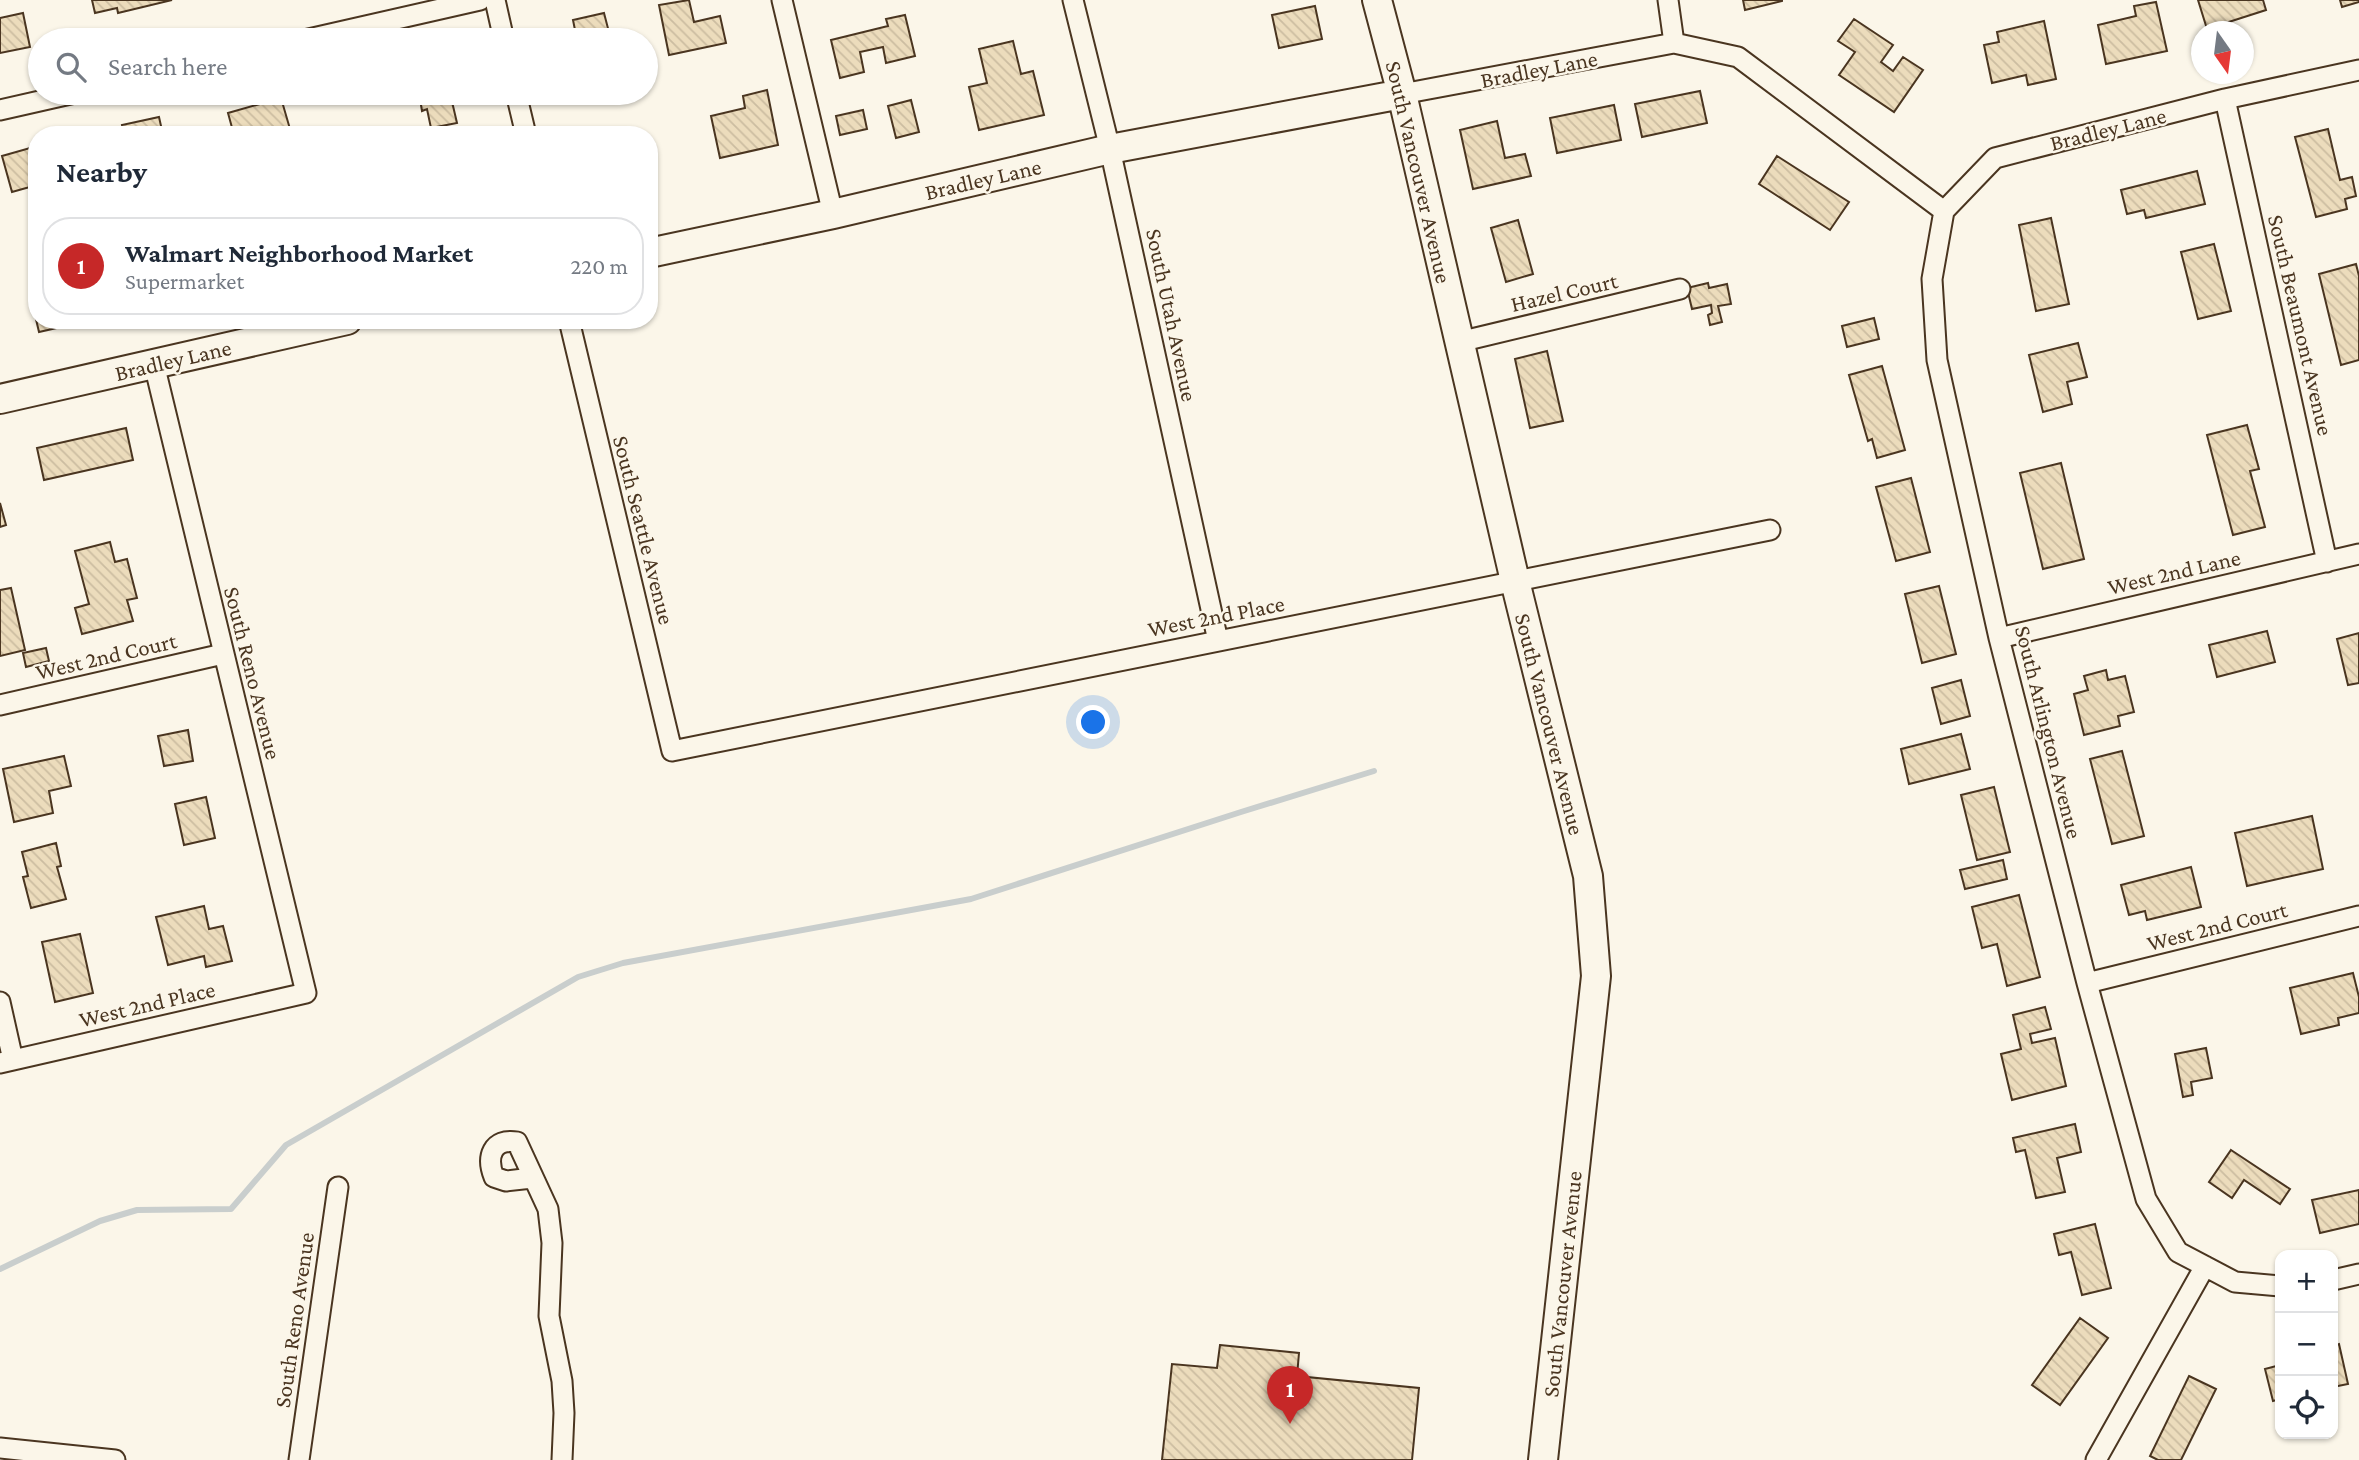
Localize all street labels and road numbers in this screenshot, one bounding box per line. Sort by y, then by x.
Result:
street label: Bradley Lane [1478,45,1600,93]
street label: South Vancouver Avenue [1381,58,1457,286]
street label: Bradley Lane [2047,102,2169,156]
street label: Bradley Lane [922,153,1044,205]
street label: South Beaumont Avenue [2263,212,2339,438]
street label: South Utah Avenue [1141,226,1203,404]
street label: Hazel Court [1508,267,1620,317]
street label: Bradley Lane [112,334,234,386]
street label: South Seattle Avenue [608,433,680,627]
street label: West 2nd Lane [2105,544,2243,600]
street label: South Reno Avenue [219,584,287,762]
street label: West 2nd Place [1145,590,1287,642]
street label: South Vancouver Avenue [1510,610,1590,838]
street label: South Arlington Avenue [2010,623,2088,841]
street label: West 2nd Court [33,627,179,685]
street label: West 2nd Court [2144,896,2290,956]
street label: West 2nd Place [76,976,218,1032]
street label: South Vancouver Avenue [1537,1170,1587,1398]
street label: South Reno Avenue [269,1231,319,1409]

